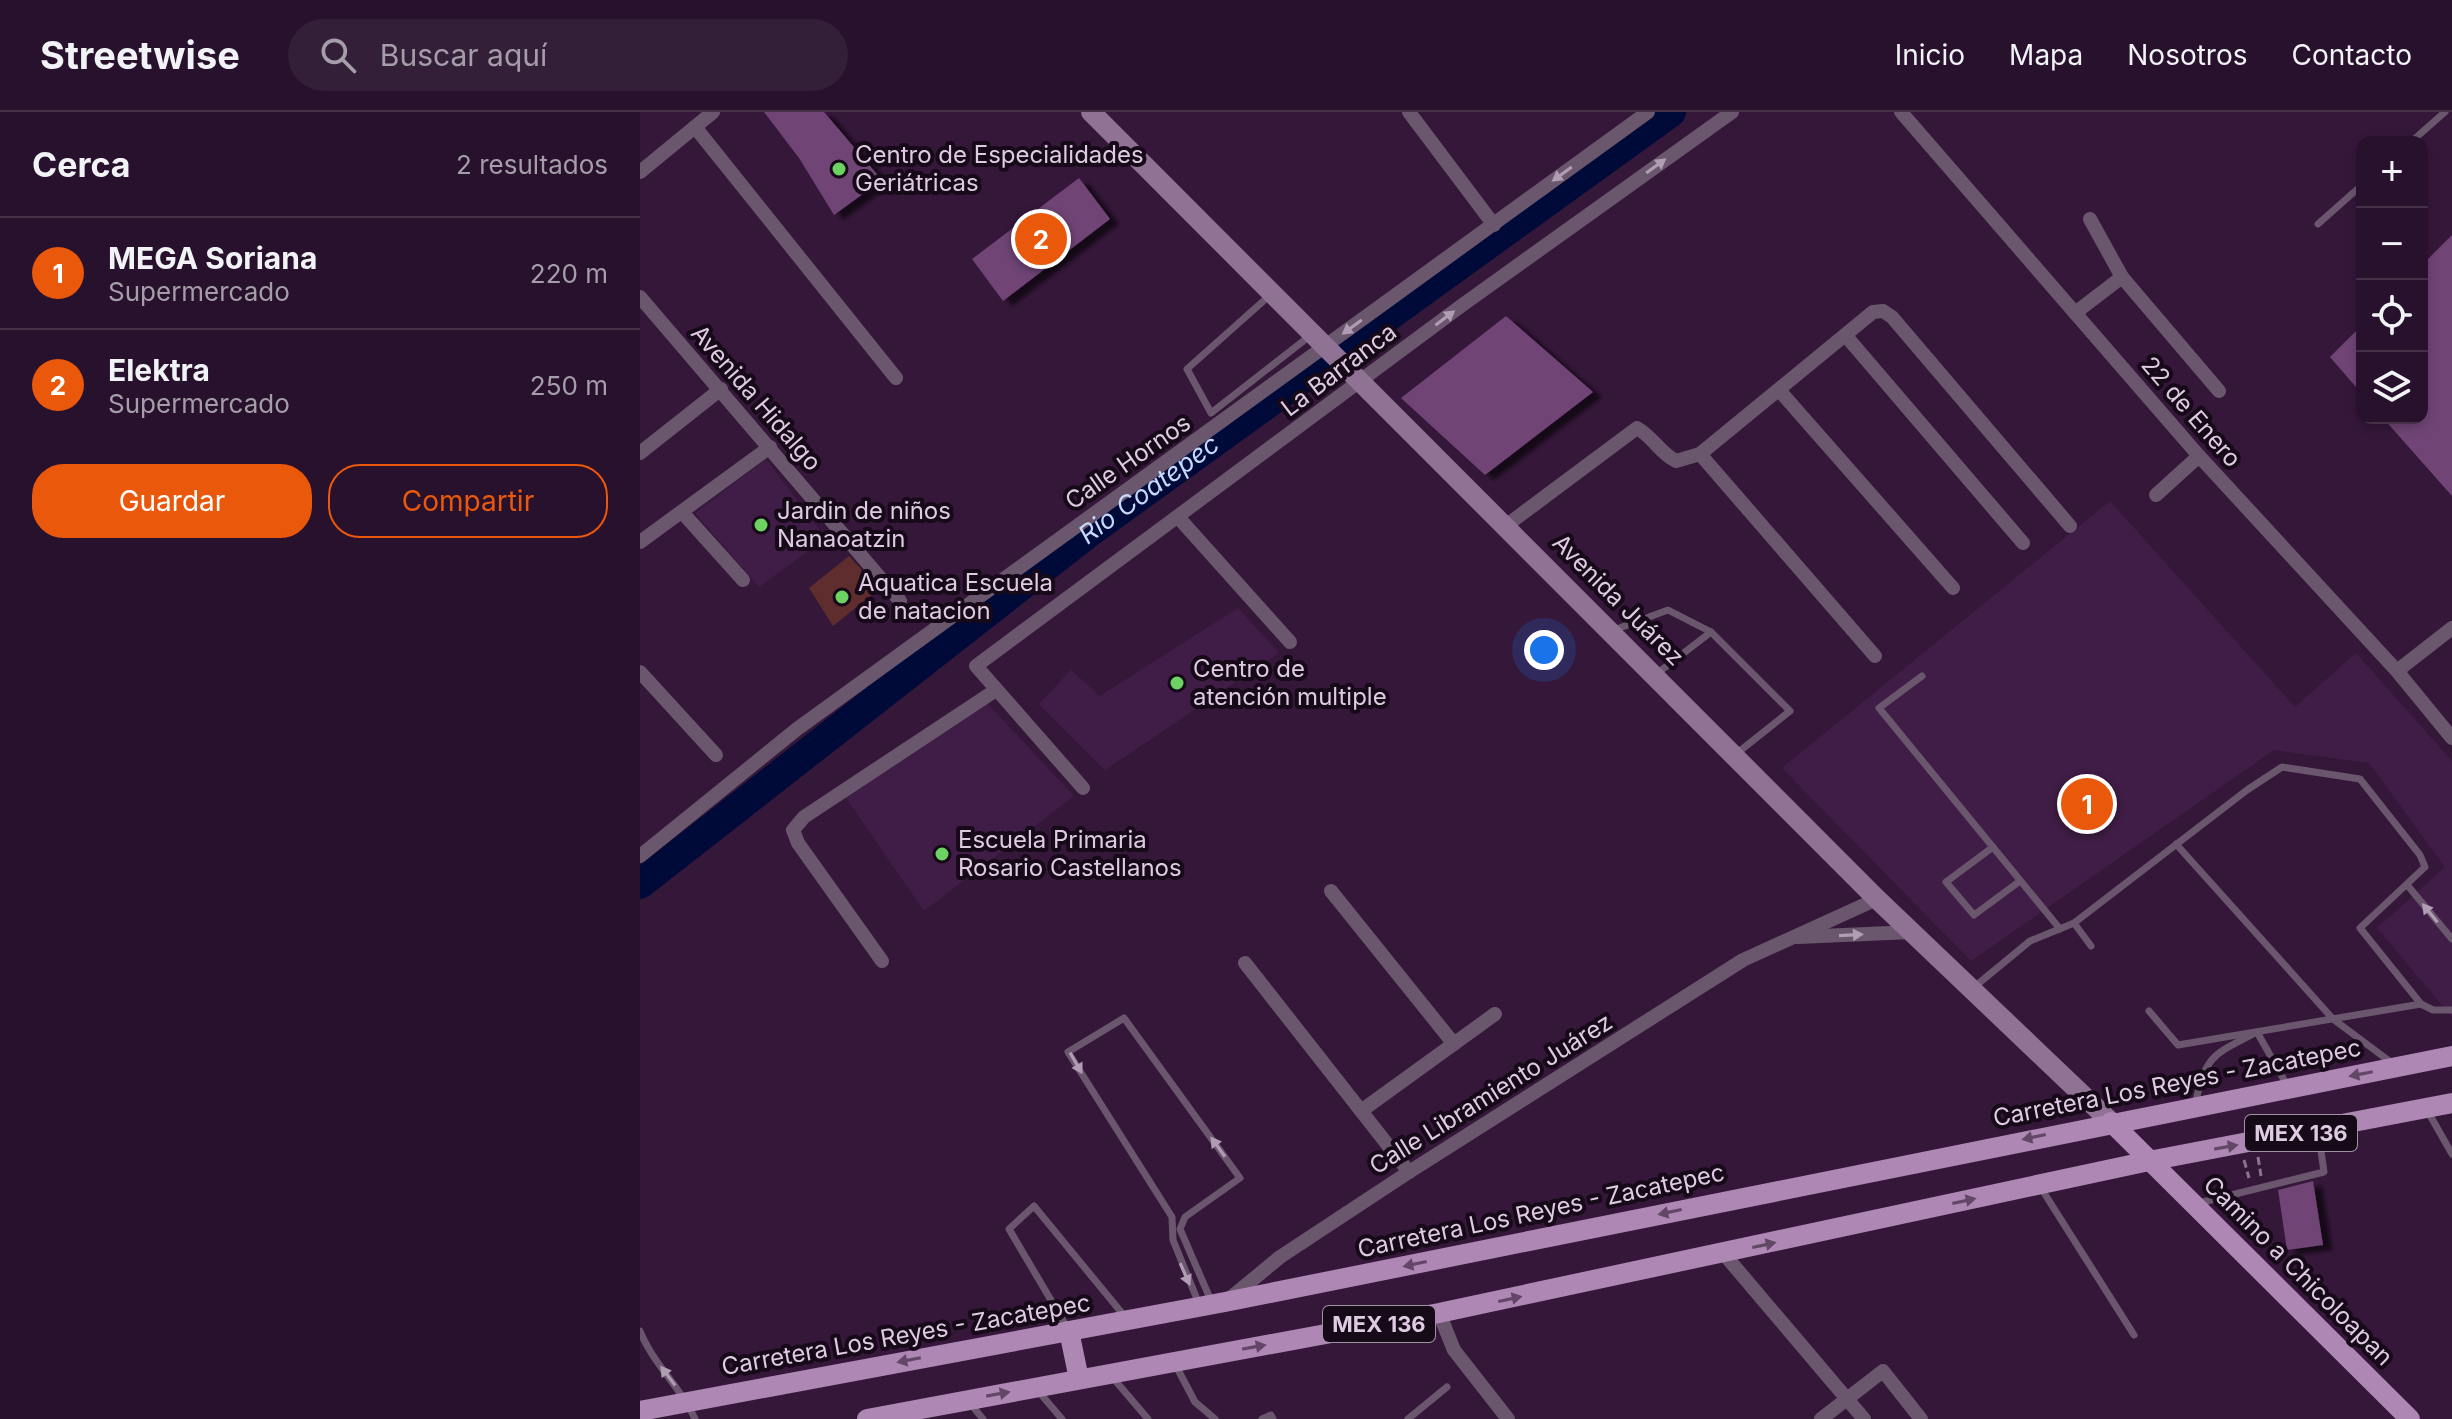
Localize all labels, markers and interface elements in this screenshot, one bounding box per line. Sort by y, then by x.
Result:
search box [288,19,848,91]
text: Streetwise [40,32,240,78]
icon: search [316,33,360,77]
text: Buscar aquí [380,37,547,73]
text: Inicio [1895,38,1965,72]
text: Mapa [2009,38,2083,72]
text: Nosotros [2127,38,2248,72]
text: Contacto [2292,38,2412,72]
map controls [2356,136,2428,424]
button: + [2356,136,2428,208]
place label: Centro de Especialidades Geriátricas [855,140,1144,197]
text: Cerca [32,144,131,185]
text: 2 resultados [456,149,608,180]
one-way arrow [1646,159,1667,174]
marker: Centro de Especialidades Geriátricas [830,160,848,178]
one-way arrow [1552,166,1573,182]
button: − [2356,208,2428,280]
pin: 2 [1015,209,1067,269]
text: MEGA Soriana [108,240,317,276]
text: 1 [52,258,64,289]
text: 220 m [530,258,608,289]
text: Supermercado [108,276,290,307]
button: locate [2356,280,2428,352]
one-way arrow [1435,311,1455,327]
street label: La Barranca [1275,317,1402,422]
street label: Avenida Hidalgo [685,319,828,476]
one-way arrow [1341,319,1363,335]
street label: 22 de Enero [2135,350,2247,473]
text: Elektra [108,352,210,388]
button: layers [2356,352,2428,424]
text: 2 [50,370,66,401]
text: 250 m [530,370,608,401]
text: Supermercado [108,388,290,419]
street label: Calle Hornos [1059,408,1196,515]
water label: Rio Coatepec [1072,428,1225,550]
button: Guardar [32,464,312,538]
button: Compartir [328,464,608,538]
place label: Jardin de niños Nanaoatzin [777,496,951,553]
marker: Jardin de niños Nanaoatzin [752,516,770,534]
street label: Avenida Juárez [1547,528,1690,671]
place label: Aquatica Escuela de natacion [858,568,1053,625]
marker: Aquatica Escuela de natacion [833,588,851,606]
your location [1524,630,1564,670]
place label: Centro de atención multiple [1193,654,1387,711]
marker: Centro de atención multiple [1168,674,1186,692]
pin: 1 [2061,774,2113,834]
place label: Escuela Primaria Rosario Castellanos [958,825,1182,882]
marker: Escuela Primaria Rosario Castellanos [933,845,951,863]
one-way arrow [2422,903,2439,923]
one-way arrow [1839,928,1864,941]
street label: Calle Libramiento Juárez [1364,1007,1617,1180]
street label: Carretera Los Reyes - Zacatepec [1991,1033,2363,1132]
one-way arrow [1068,1052,1082,1074]
one-way arrow [2348,1068,2373,1080]
road number: MEX 136 [2245,1115,2357,1151]
one-way arrow [2021,1132,2046,1144]
one-way arrow [1210,1137,1226,1157]
one-way arrow [2214,1140,2239,1152]
street label: Carretera Los Reyes - Zacatepec [1355,1157,1727,1264]
street label: Camino a Chicoloapan [2198,1170,2399,1371]
one-way arrow [1952,1194,1977,1207]
one-way arrow [1657,1206,1682,1219]
one-way arrow [1752,1238,1777,1251]
one-way arrow [1402,1258,1427,1270]
one-way arrow [1179,1262,1192,1286]
street label: Carretera Los Reyes - Zacatepec [719,1288,1093,1381]
one-way arrow [1497,1292,1522,1304]
road number: MEX 136 [1323,1306,1435,1342]
one-way arrow [1242,1341,1267,1353]
one-way arrow [897,1355,922,1367]
one-way arrow [661,1366,677,1386]
one-way arrow [986,1387,1011,1399]

